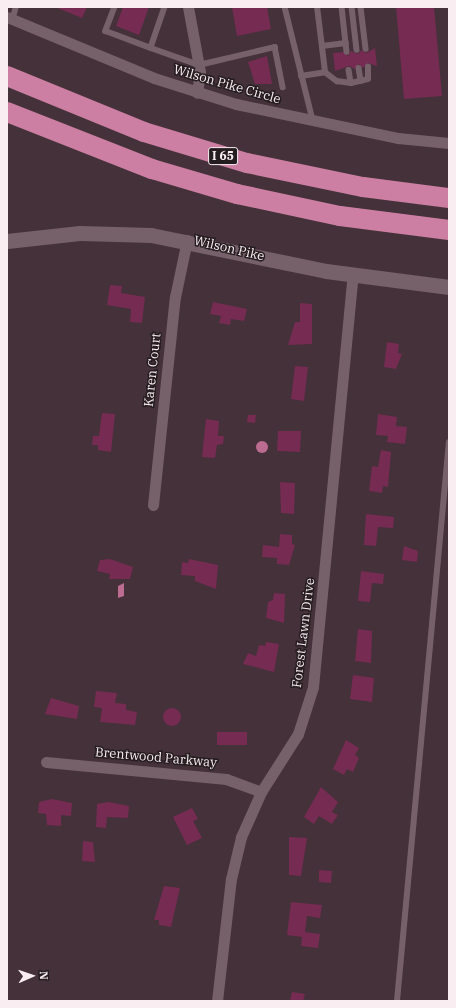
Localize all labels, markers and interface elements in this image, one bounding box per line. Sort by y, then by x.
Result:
street label: Wilson Pike Circle [172,62,282,108]
road number: I 65 [208,146,238,166]
street label: Wilson Pike [192,233,266,265]
street label: Karen Court [141,332,165,408]
street label: Forest Lawn Drive [290,577,318,689]
street label: Brentwood Parkway [94,745,218,771]
north arrow [12,956,52,996]
text: N [37,971,51,980]

